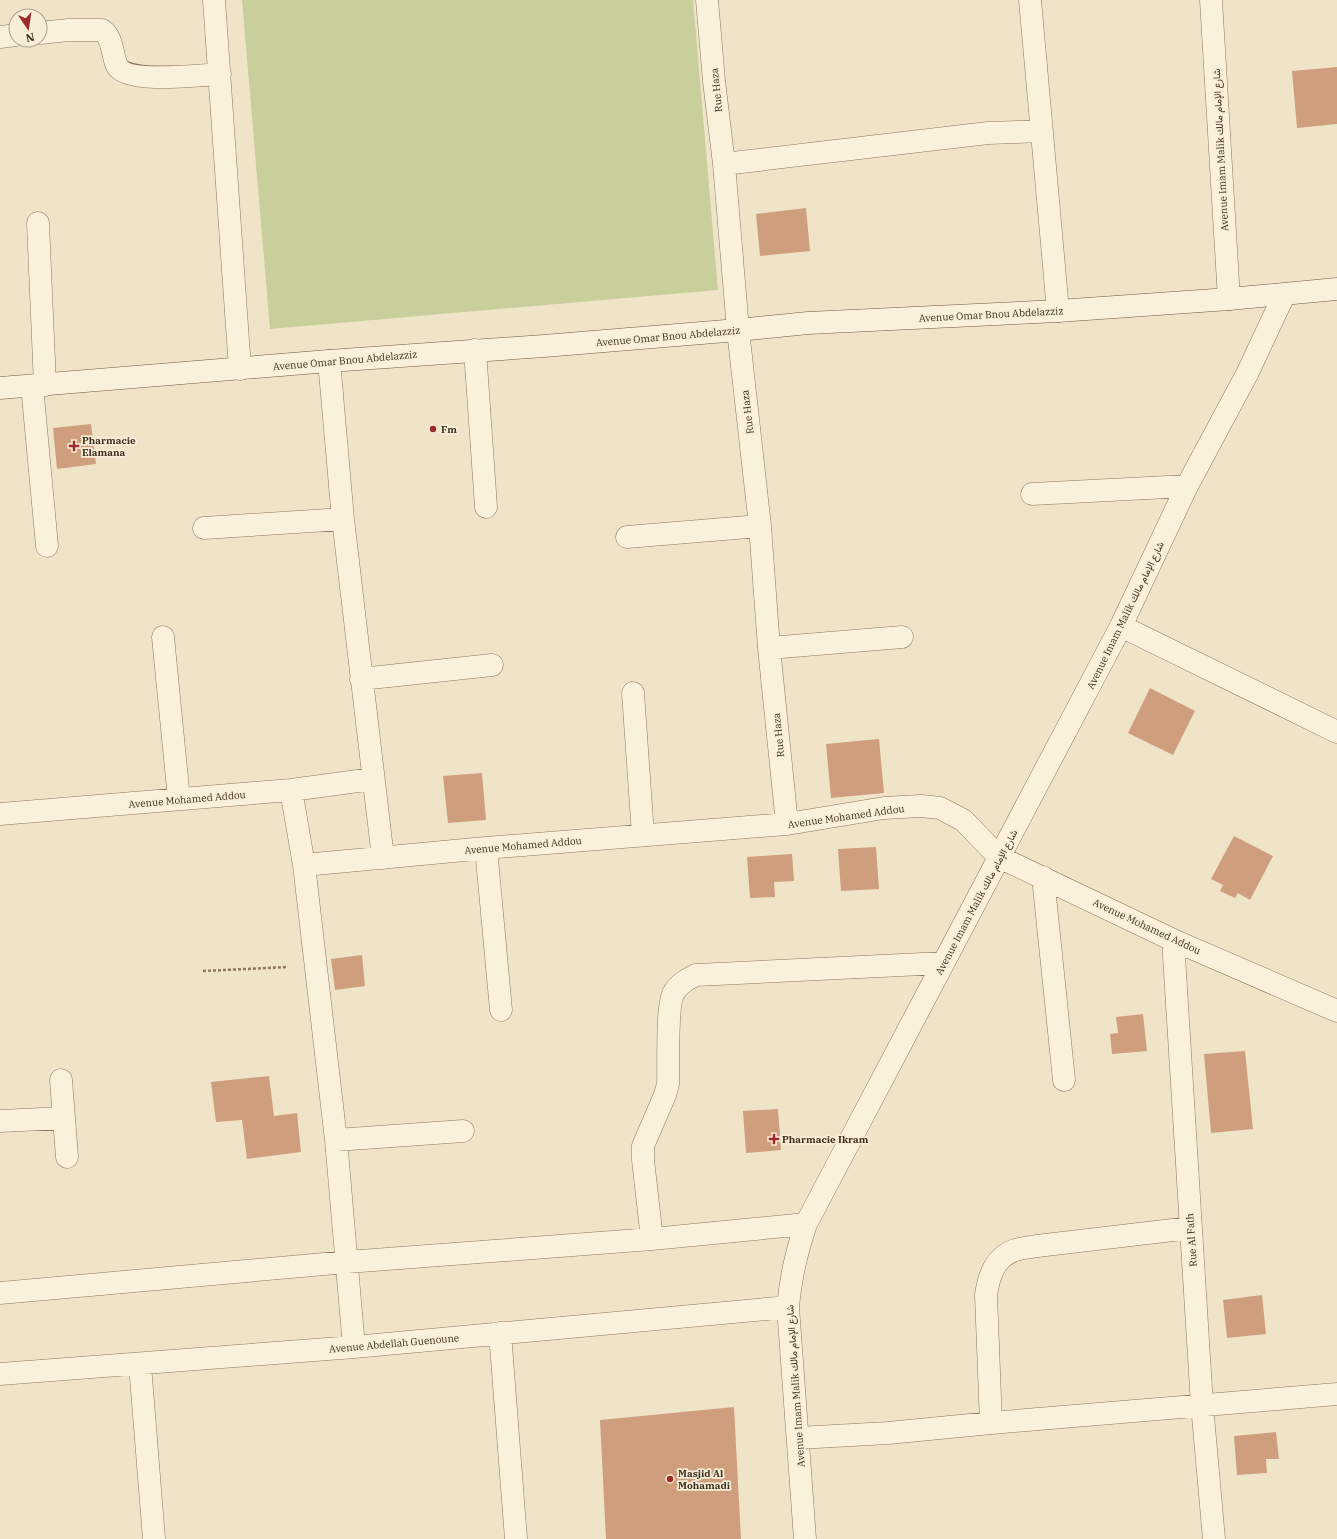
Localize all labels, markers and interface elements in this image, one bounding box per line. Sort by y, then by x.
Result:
north arrow [8,8,48,48]
text: N [24,30,36,46]
street label: Rue Haza [708,67,725,113]
street label: Avenue Imam Malik شارع الإمام مالك [1210,68,1231,232]
street label: Avenue Omar Bnou Abdelazziz [918,304,1064,325]
street label: Avenue Omar Bnou Abdelazziz [595,324,741,349]
street label: Avenue Omar Bnou Abdelazziz [272,348,418,373]
street label: Rue Haza [738,389,757,435]
place label: Fm [441,423,457,436]
marker: Fm [428,424,438,434]
place label: Pharmacie Elamana [82,434,136,459]
marker: Pharmacie Elamana [69,441,79,451]
street label: Avenue Imam Malik شارع الإمام مالك [1084,539,1167,691]
street label: Rue Haza [770,712,787,758]
street label: Avenue Mohamed Addou [128,788,246,811]
street label: Avenue Mohamed Addou [787,802,905,831]
street label: Avenue Imam Malik شارع الإمام مالك [932,827,1020,977]
street label: Avenue Mohamed Addou [464,834,582,857]
street label: Avenue Mohamed Addou [1091,896,1203,957]
place label: Pharmacie Ikram [782,1133,869,1146]
marker: Pharmacie Ikram [769,1134,779,1144]
street label: Rue Al Fath [1183,1213,1200,1267]
street label: Avenue Imam Malik شارع الإمام مالك [783,1304,808,1468]
street label: Avenue Abdellah Guenoune [328,1331,460,1356]
place label: Masjid Al Mohamadi [678,1467,731,1492]
marker: Masjid Al Mohamadi [665,1474,675,1484]

